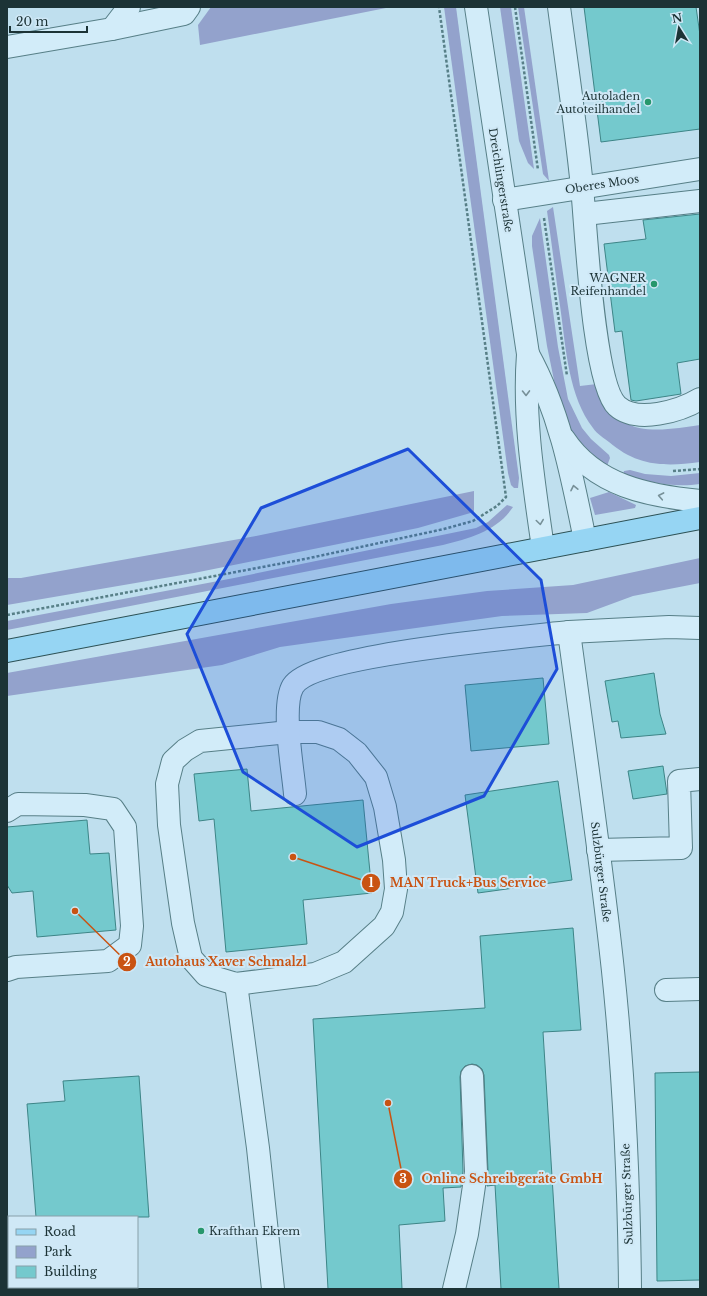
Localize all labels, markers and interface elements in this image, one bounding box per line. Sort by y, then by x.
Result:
scale bar [10,8,87,34]
north arrow [659,8,699,48]
text: N [671,10,684,26]
text: 20 m [16,14,48,29]
place label: Autoladen Autoteilhandel [556,89,640,116]
marker: Autoladen Autoteilhandel [643,97,653,107]
street label: Dreichlingerstraße [486,127,516,233]
street label: Oberes Moos [564,171,640,197]
place label: WAGNER Reifenhandel [571,271,646,298]
marker: WAGNER Reifenhandel [649,279,659,289]
one-way arrow [522,390,530,396]
one-way arrow [571,485,579,492]
one-way arrow [658,493,664,501]
one-way arrow [535,519,544,525]
street label: Sulzbürger Straße [588,821,614,923]
callout: MAN Truck+Bus Service [361,871,554,895]
text: 1 [368,875,374,890]
text: MAN Truck+Bus Service [390,875,546,890]
callout: Autohaus Xaver Schmalzl [117,950,315,974]
text: 2 [123,954,131,969]
text: Autohaus Xaver Schmalzl [144,954,308,969]
street label: Sulzbürger Straße [618,1143,636,1245]
callout: Online Schreibgeräte GmbH [393,1167,610,1191]
text: 3 [399,1171,407,1186]
text: Online Schreibgeräte GmbH [421,1171,603,1186]
legend [8,1216,138,1288]
text: Road [44,1224,76,1239]
place label: Krafthan Ekrem [209,1224,300,1238]
marker: Krafthan Ekrem [196,1226,206,1236]
text: Park [44,1244,72,1259]
text: Building [44,1264,98,1279]

